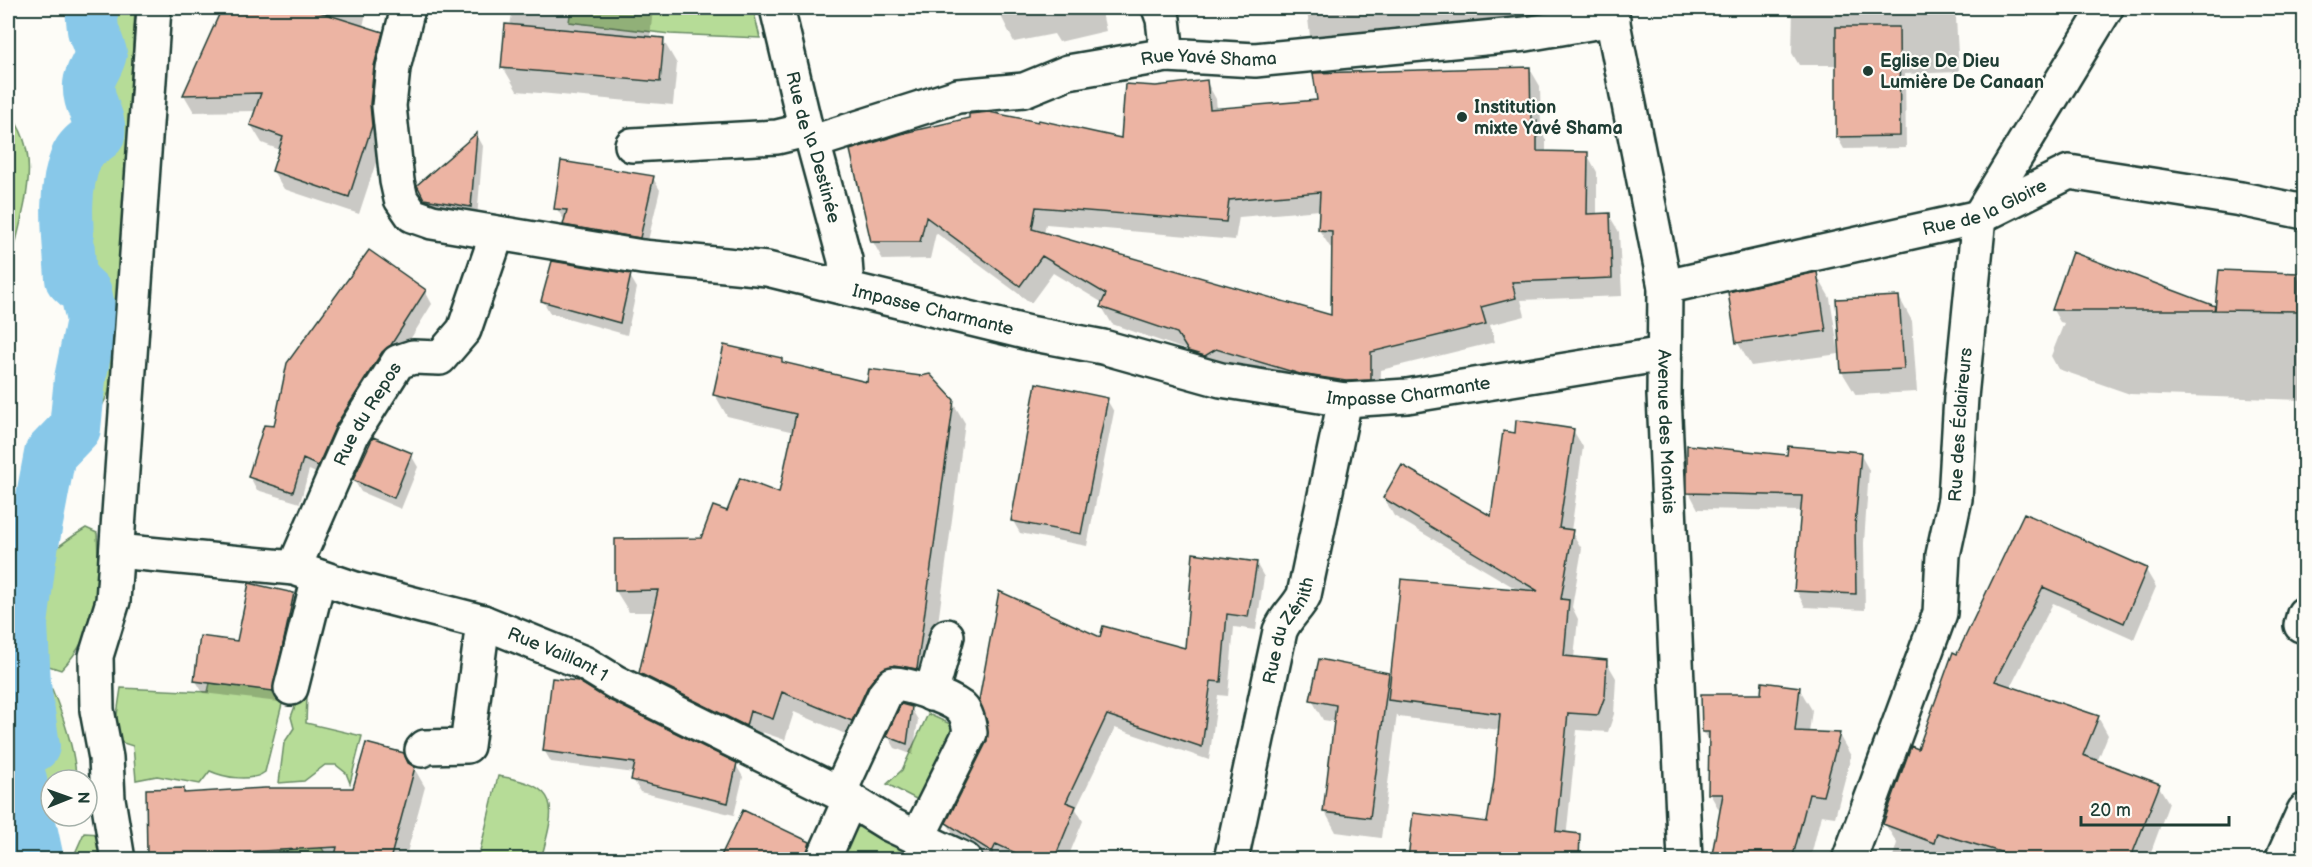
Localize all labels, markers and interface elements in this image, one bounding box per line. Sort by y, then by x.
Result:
street label: Rue Yavé Shama [1139,44,1278,71]
place label: Eglise De Dieu Lumière De Canaan [1880,51,2044,93]
marker: Eglise De Dieu Lumière De Canaan [1861,64,1875,78]
street label: Rue de la Destinée [782,69,845,225]
place label: Institution mixte Yavé Shama [1474,97,1623,139]
marker: Institution mixte Yavé Shama [1455,110,1469,124]
street label: Rue de la Gloire [1920,174,2050,240]
street label: Impasse Charmante [850,280,1016,339]
street label: Rue des Éclaireurs [1944,346,1976,503]
street label: Avenue des Montais [1653,349,1680,514]
street label: Rue du Repos [329,358,406,469]
street label: Impasse Charmante [1325,372,1492,411]
street label: Rue du Zénith [1258,575,1318,686]
street label: Rue Vaillant 1 [505,623,612,686]
north arrow [39,768,99,828]
scale bar [2081,789,2230,827]
text: N [73,792,92,804]
text: 20 m [2090,800,2131,821]

